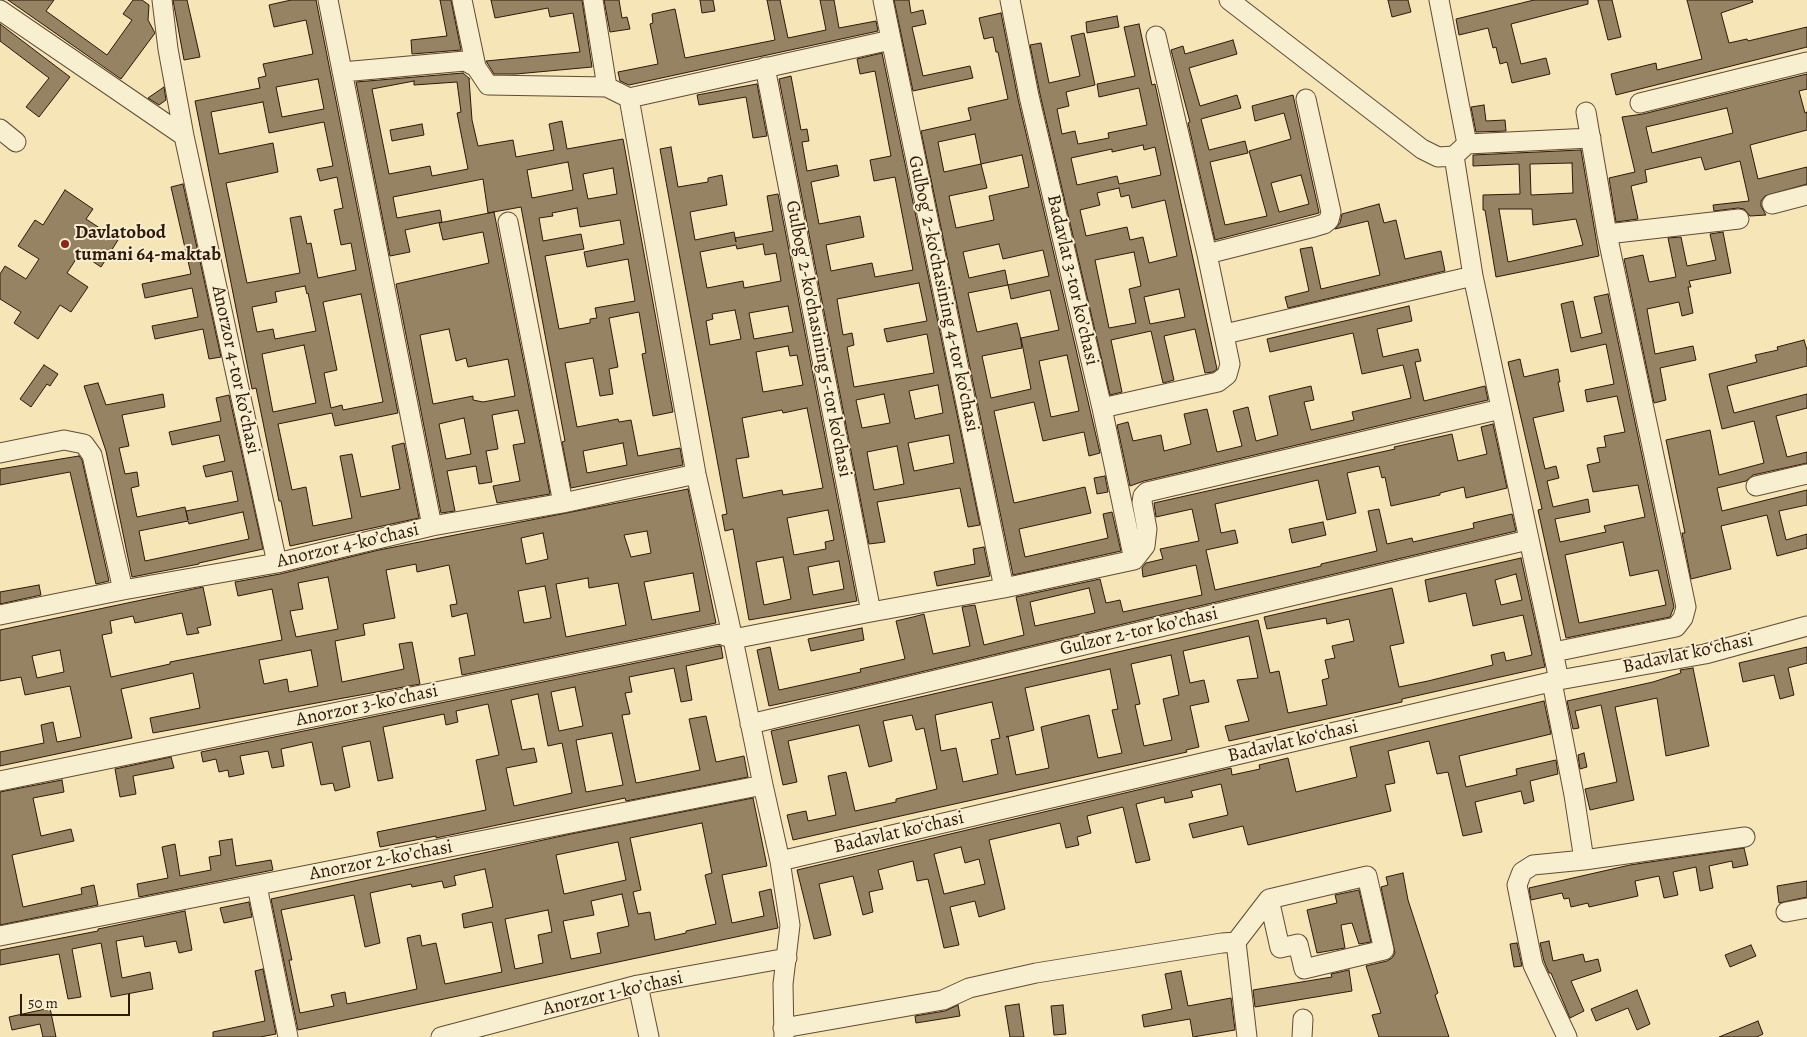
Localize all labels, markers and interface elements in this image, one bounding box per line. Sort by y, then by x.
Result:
street label: Gulbog' 2-ko'chasining 4-tor ko'chasi [903,154,983,434]
street label: Badavlat 3-tor koʼchasi [1041,192,1103,368]
street label: Gulbog' 2-ko'chasining 5-tor ko'chasi [780,199,856,479]
place label: Davlatobod tumani 64-maktab [75,222,221,266]
marker: Davlatobod tumani 64-maktab [59,238,71,250]
street label: Anorzor 4-tor koʼchasi [206,284,264,456]
street label: Аnorzor 4-koʼchasi [275,519,421,573]
street label: Gulzor 2-tor koʼchasi [1058,603,1220,661]
street label: Badavlat koʻchasi [1621,629,1755,679]
street label: Аnorzor 3-koʼchasi [294,680,440,732]
street label: Badavlat koʻchasi [1226,716,1360,768]
street label: Badavlat koʻchasi [832,807,966,859]
street label: Аnorzor 2-koʼchasi [307,836,455,886]
street label: Аnorzor 1-koʼchasi [541,967,685,1021]
scale bar [22,984,132,1016]
text: 50 m [28,993,58,1013]

